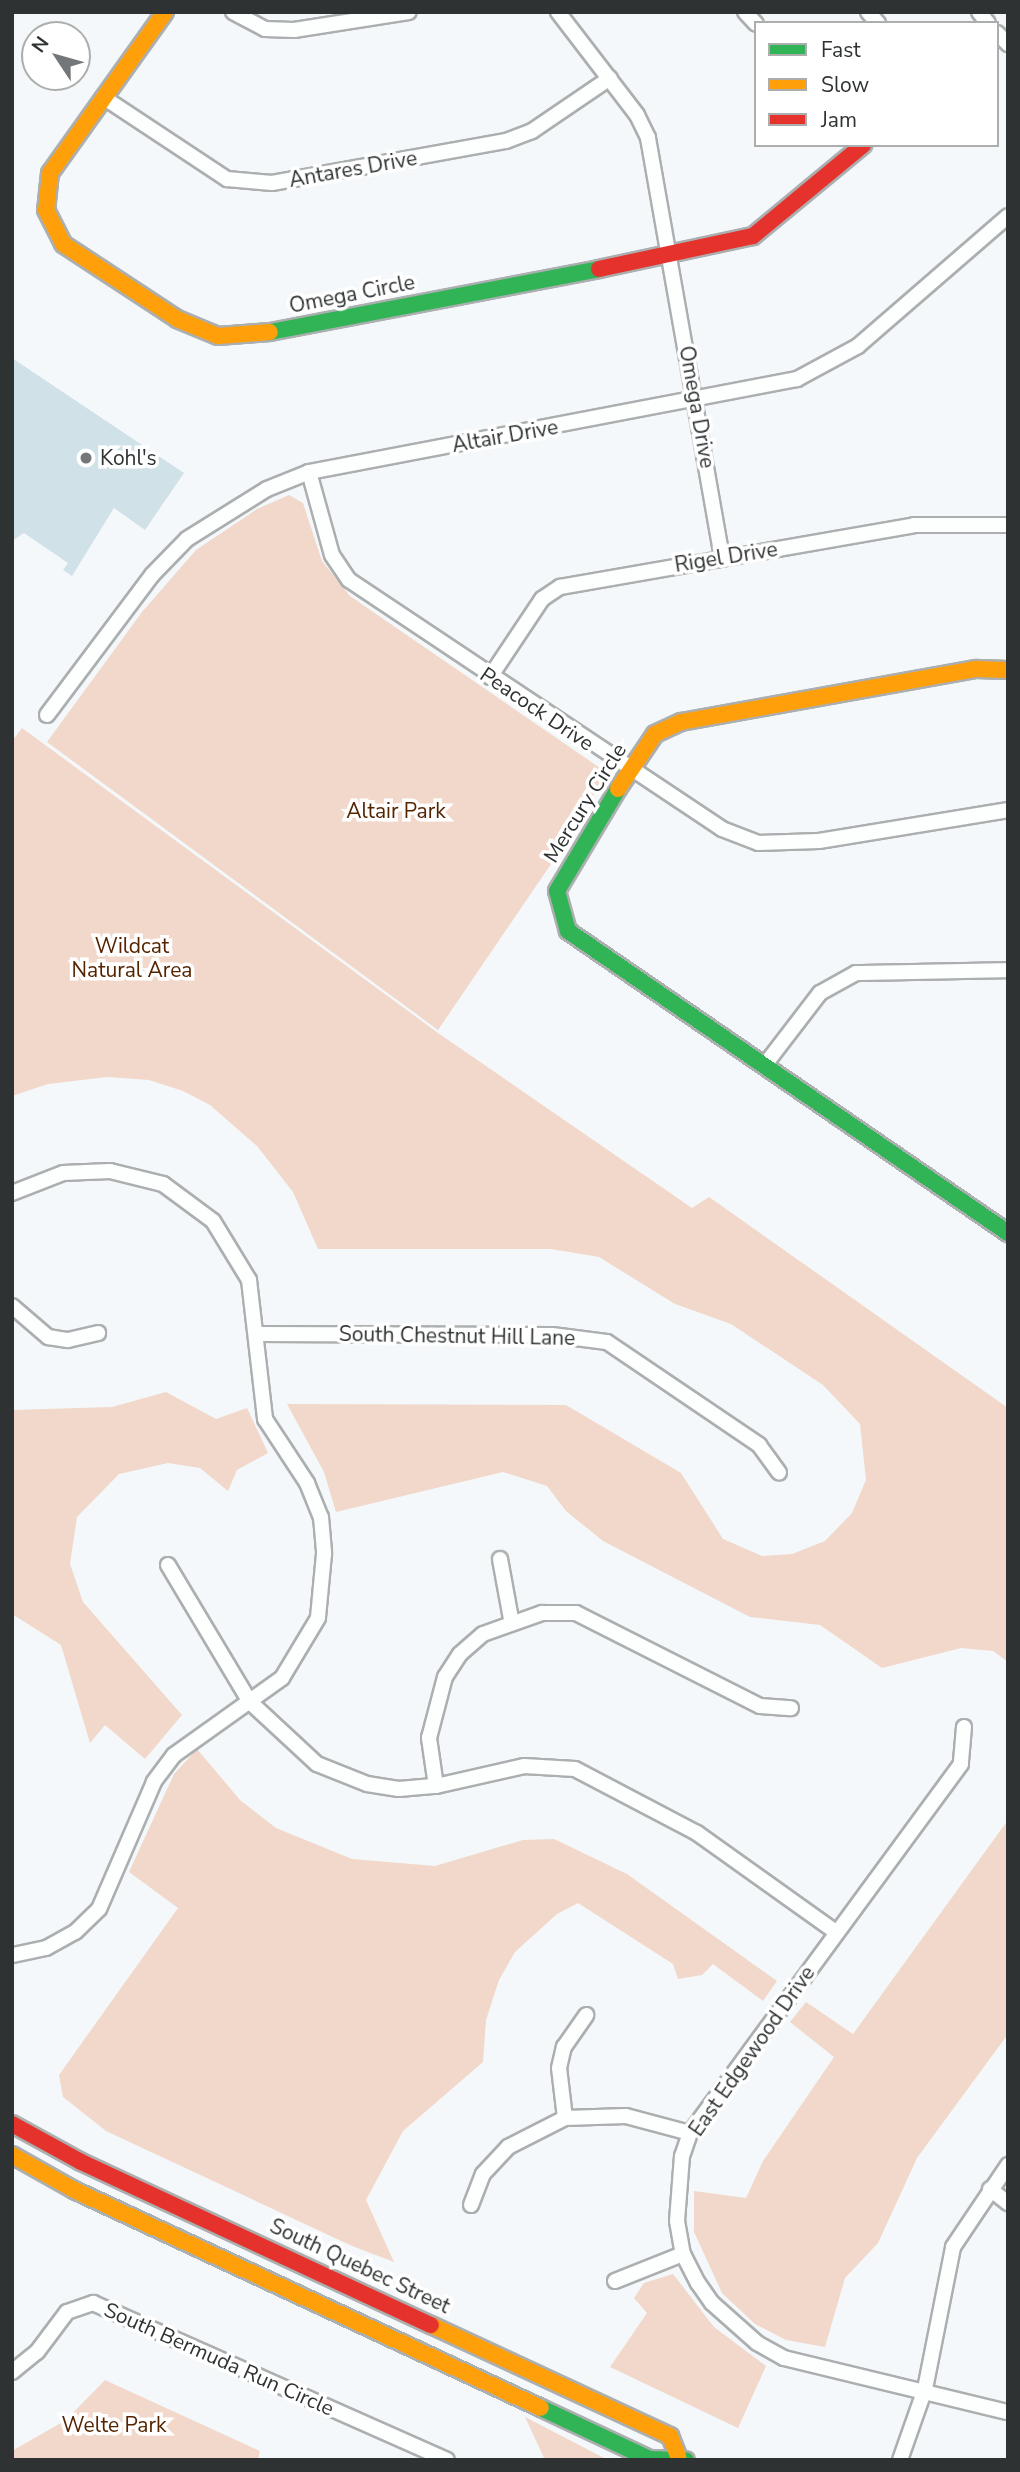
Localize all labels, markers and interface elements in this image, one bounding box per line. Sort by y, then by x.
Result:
north arrow [21,21,91,91]
legend [754,21,999,147]
text: N [26,31,55,58]
text: Fast [821,36,861,64]
text: Slow [821,71,869,99]
text: Jam [821,106,857,134]
street label: Antares Drive [287,145,419,193]
street label: Omega Circle [287,269,417,319]
street label: Omega Drive [674,344,720,470]
street label: Altair Drive [450,414,560,458]
place label: Kohl's [100,445,157,471]
marker: Kohl's [78,450,94,466]
street label: Rigel Drive [673,536,779,578]
street label: Peacock Drive [475,662,599,756]
street label: Mercury Circle [538,739,632,867]
park label: Altair Park [346,798,446,824]
park label: Wildcat Natural Area [72,933,192,983]
street label: South Chestnut Hill Lane [339,1321,575,1351]
street label: East Edgewood Drive [684,1961,820,2141]
street label: South Quebec Street [266,2213,454,2319]
street label: South Bermuda Run Circle [100,2297,338,2421]
park label: Welte Park [62,2412,166,2438]

